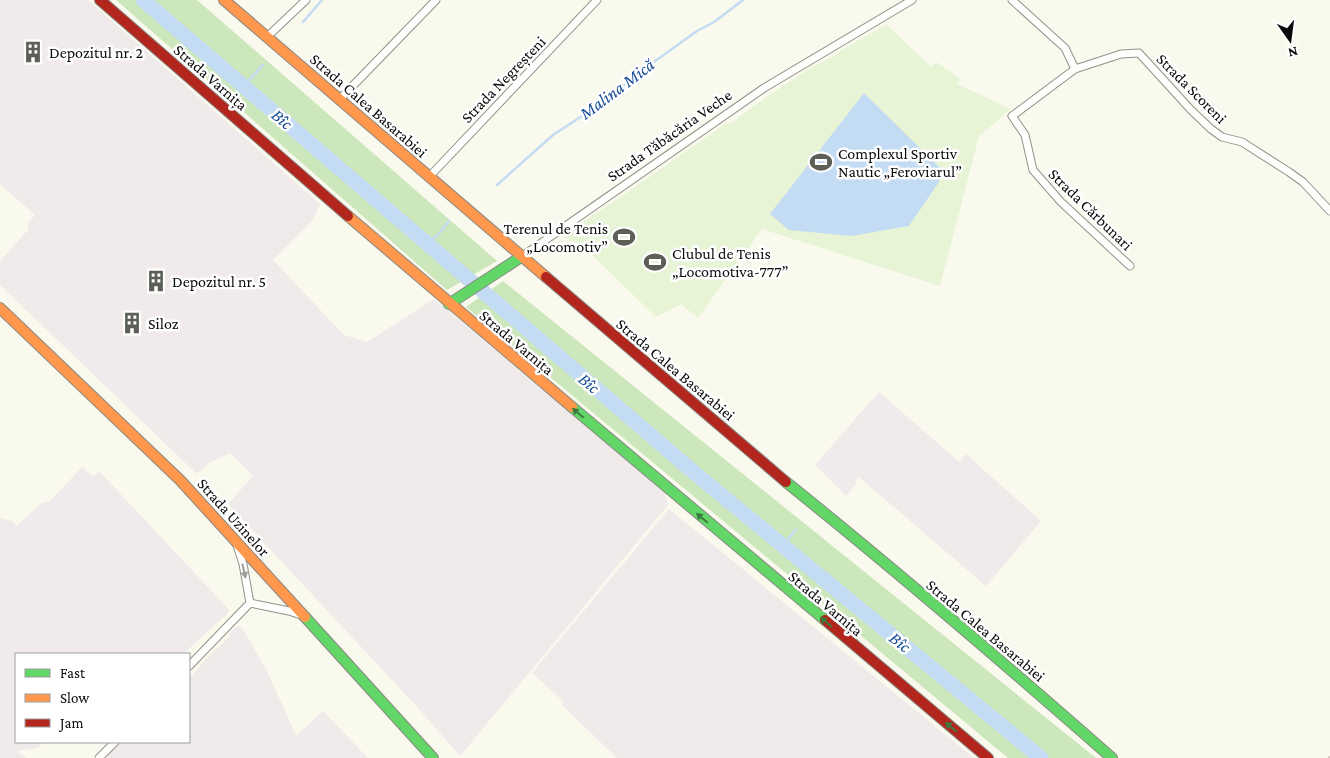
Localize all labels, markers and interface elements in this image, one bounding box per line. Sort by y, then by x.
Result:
north arrow [1265,15,1315,65]
street label: Strada Negreșteni [458,33,550,127]
building icon: Depozitul nr. 2 [20,39,46,65]
street label: Strada Varnița [169,41,251,116]
place label: Depozitul nr. 2 [49,44,144,62]
text: N [1286,44,1300,62]
street label: Strada Calea Basarabiei [307,50,430,161]
street label: Strada Scoreni [1153,50,1230,127]
water label: Malina Mică [575,54,659,124]
street label: Strada Tăbăcăria Veche [604,86,735,185]
water label: Bîc [267,105,297,134]
place label: Complexul Sportiv Nautic „Feroviarul” [838,145,962,180]
sports icon: Complexul Sportiv Nautic „Feroviarul” [808,149,834,175]
street label: Strada Cărbunari [1045,165,1136,253]
place label: Terenul de Tenis „Locomotiv” [504,220,608,255]
sports icon: Terenul de Tenis „Locomotiv” [611,224,637,250]
place label: Clubul de Tenis „Locomotiva-777” [672,245,788,280]
sports icon: Clubul de Tenis „Locomotiva-777” [642,249,668,275]
building icon: Depozitul nr. 5 [143,268,169,294]
place label: Depozitul nr. 5 [172,273,266,291]
street label: Strada Varnița [475,307,558,380]
building icon: Siloz [119,310,145,336]
place label: Siloz [148,315,179,332]
street label: Strada Calea Basarabiei [613,315,738,424]
water label: Bîc [574,369,604,398]
one-way arrow [571,407,584,418]
street label: Strada Uzinelor [194,475,273,560]
one-way arrow [695,512,708,523]
one-way arrow [241,563,249,579]
street label: Strada Varnița [784,568,867,641]
street label: Strada Calea Basarabiei [923,576,1048,685]
one-way arrow [820,617,832,628]
water label: Bîc [886,628,915,657]
legend [15,653,190,743]
text: Fast [60,665,86,681]
text: Slow [60,690,90,706]
text: Jam [58,715,83,732]
one-way arrow [944,721,957,732]

